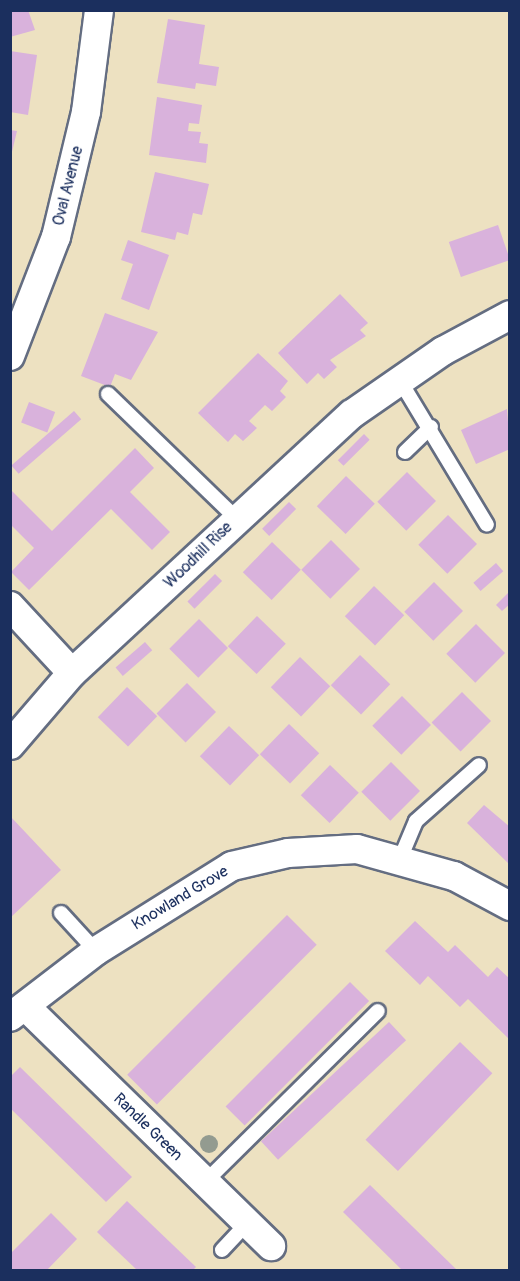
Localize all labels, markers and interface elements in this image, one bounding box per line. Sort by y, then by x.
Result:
street label: Oval Avenue [49,144,87,228]
street label: Woodhill Rise [160,518,236,592]
street label: Knowland Grove [128,862,232,934]
street label: Randle Green [109,1089,187,1165]

